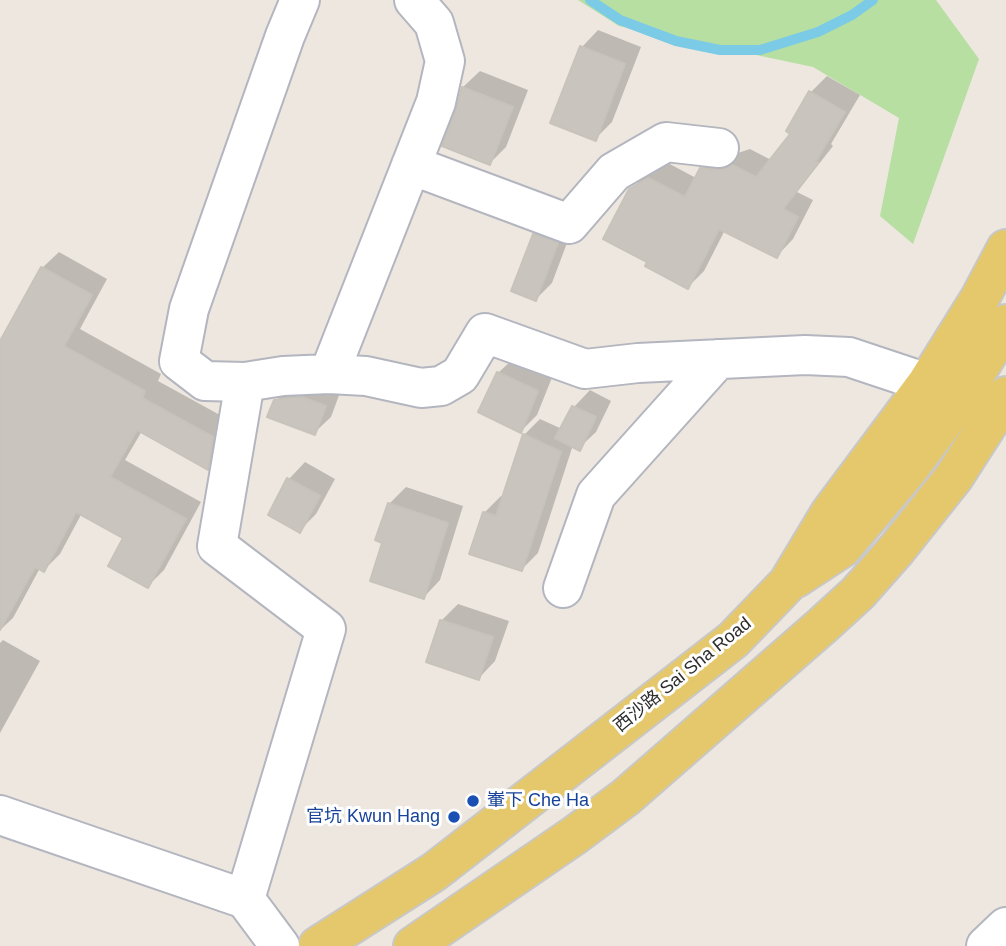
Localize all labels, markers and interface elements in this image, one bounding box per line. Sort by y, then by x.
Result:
street label: 西沙路 Sai Sha Road [610,613,756,737]
place label: 輋下 Che Ha [487,790,589,812]
marker: 輋下 Che Ha [465,793,481,809]
place label: 官坑 Kwun Hang [306,806,440,828]
marker: 官坑 Kwun Hang [446,809,462,825]

